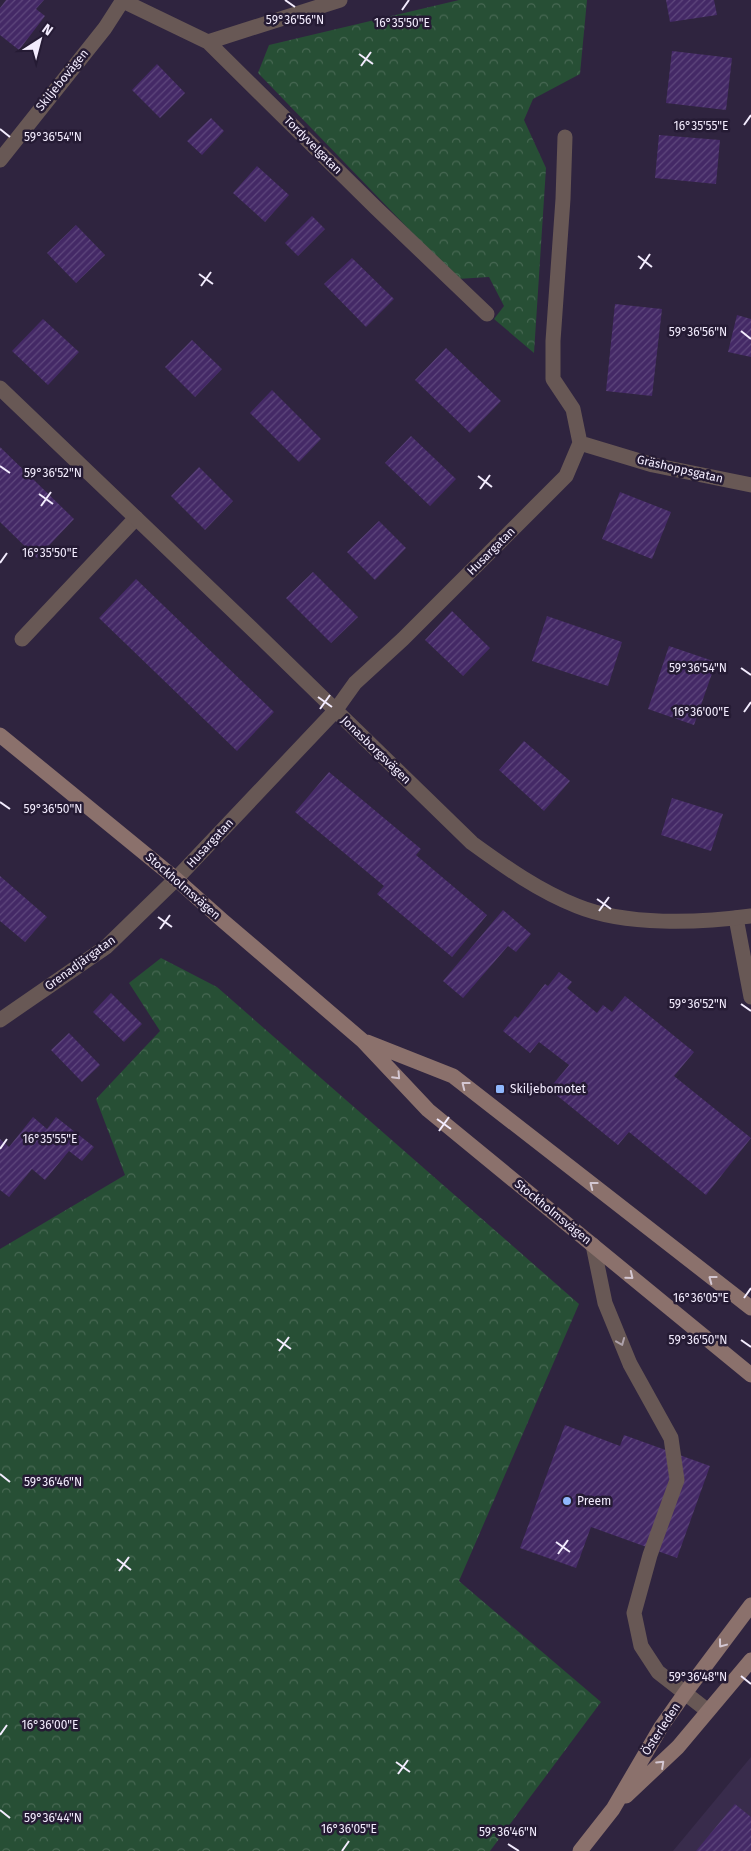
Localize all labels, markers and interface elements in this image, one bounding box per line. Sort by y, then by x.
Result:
text: 59°36'56"N [266,13,324,27]
north arrow [15,15,65,65]
text: 16°35'50"E [374,16,430,30]
text: N [39,20,56,39]
street label: Skiljebovägen [33,46,91,114]
street label: Tordyvelgatan [281,113,345,177]
text: 16°35'55"E [674,119,728,133]
text: 59°36'54"N [24,130,82,144]
text: 59°36'56"N [669,325,727,339]
street label: Gräshoppsgatan [636,452,724,486]
text: 59°36'52"N [24,466,82,480]
street label: Husargatan [464,524,518,578]
text: 16°35'50"E [22,546,78,560]
text: 59°36'54"N [669,661,727,675]
text: 16°36'00"E [673,705,729,719]
street label: Jonasborgsvägen [338,713,414,787]
text: 59°36'50"N [24,802,82,816]
street label: Husargatan [184,816,236,870]
street label: Stockholmsvägen [143,850,223,922]
street label: Grenadjärgatan [42,933,118,993]
text: 59°36'52"N [669,997,727,1011]
one-way arrow [391,1071,400,1080]
one-way arrow [461,1082,471,1091]
place label: Skiljebomotet [510,1082,587,1096]
marker: Skiljebomotet [494,1083,506,1095]
text: 16°35'55"E [23,1132,77,1146]
street label: Stockholmsvägen [512,1177,594,1247]
one-way arrow [590,1182,599,1190]
one-way arrow [625,1270,634,1279]
one-way arrow [709,1276,718,1284]
text: 16°36'05"E [673,1291,729,1305]
text: 59°36'50"N [669,1333,727,1347]
one-way arrow [615,1337,625,1346]
text: 59°36'46"N [24,1475,82,1489]
place label: Preem [577,1494,611,1508]
marker: Preem [561,1495,573,1507]
one-way arrow [719,1638,727,1647]
text: 59°36'48"N [669,1670,727,1684]
street label: Österleden [637,1699,683,1758]
text: 16°36'00"E [22,1718,78,1732]
one-way arrow [655,1760,664,1769]
text: 59°36'44"N [24,1811,82,1825]
text: 16°36'05"E [321,1822,377,1836]
text: 59°36'46"N [479,1825,537,1839]

